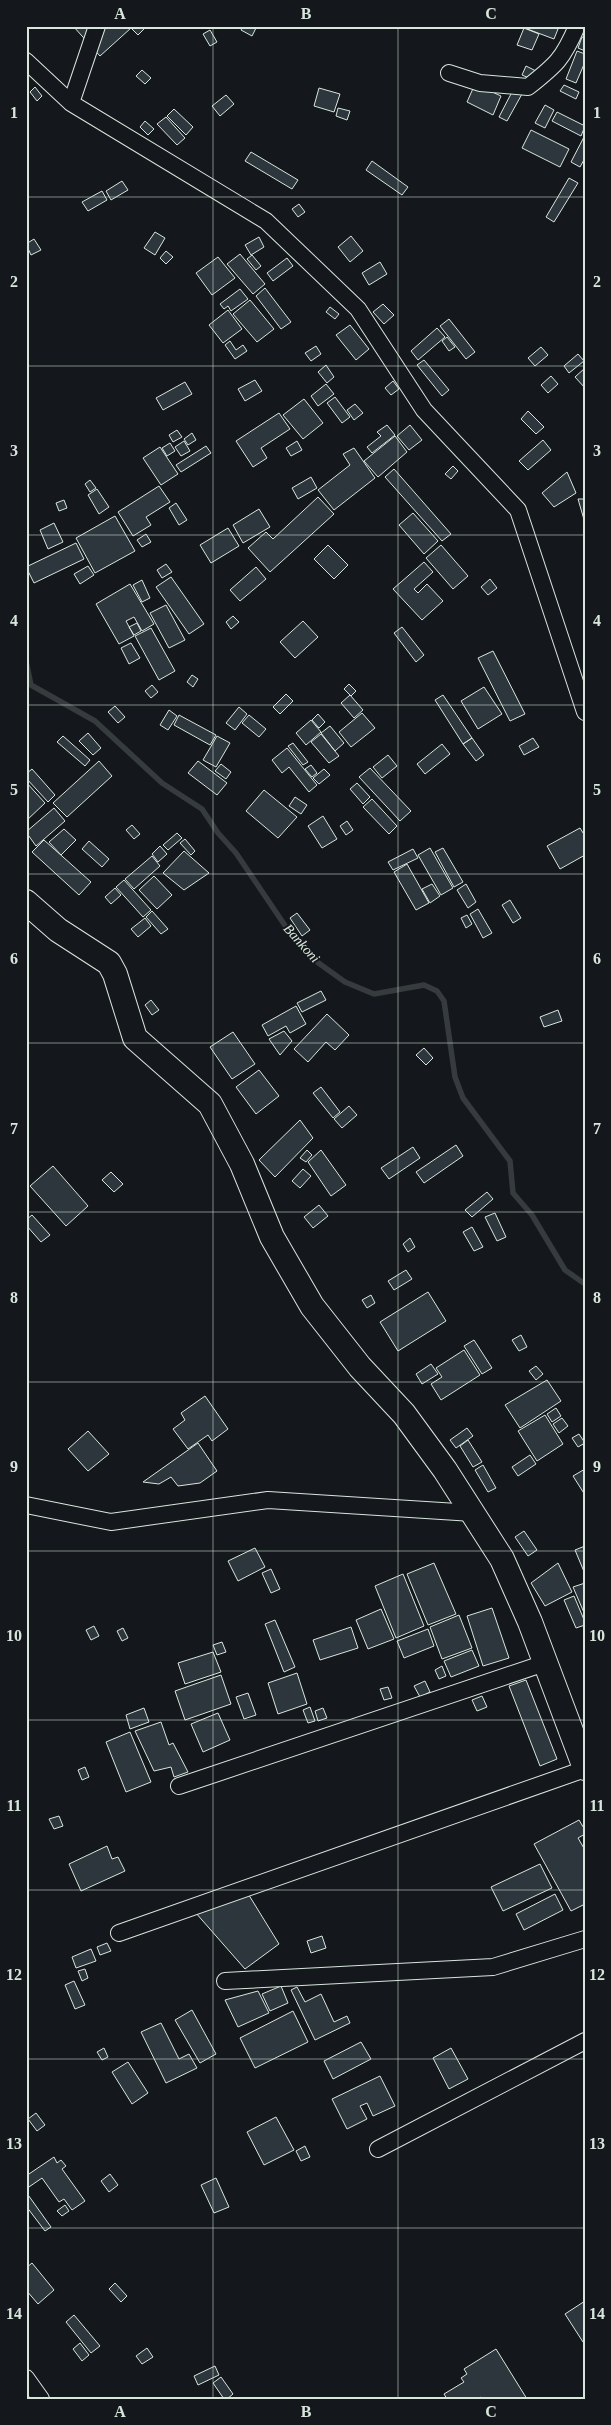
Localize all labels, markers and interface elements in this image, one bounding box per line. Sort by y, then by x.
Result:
text: A [114,5,126,22]
text: B [301,5,312,22]
text: C [485,5,497,22]
text: 1 [10,104,18,121]
text: 1 [593,104,601,121]
text: 2 [10,273,18,290]
text: 2 [593,273,601,290]
text: 3 [10,442,18,459]
text: 3 [593,442,601,459]
text: 4 [10,612,18,629]
text: 4 [593,612,601,629]
text: 5 [10,781,18,798]
text: 5 [593,781,601,798]
water label: Bankoni [280,921,323,966]
text: 6 [10,950,18,967]
text: 6 [593,950,601,967]
text: 7 [10,1120,18,1137]
text: 7 [593,1120,601,1137]
text: 8 [10,1289,18,1306]
text: 8 [593,1289,601,1306]
text: 9 [10,1458,18,1475]
text: 9 [593,1458,601,1475]
text: 10 [6,1627,22,1644]
text: 10 [589,1627,605,1644]
text: 11 [6,1797,22,1814]
text: 11 [589,1797,605,1814]
text: 12 [6,1966,22,1983]
text: 12 [589,1966,605,1983]
text: 13 [6,2135,22,2152]
text: 13 [589,2135,605,2152]
text: 14 [6,2305,22,2322]
text: 14 [589,2305,605,2322]
text: A [114,2403,126,2420]
text: B [301,2403,312,2420]
text: C [485,2403,497,2420]

